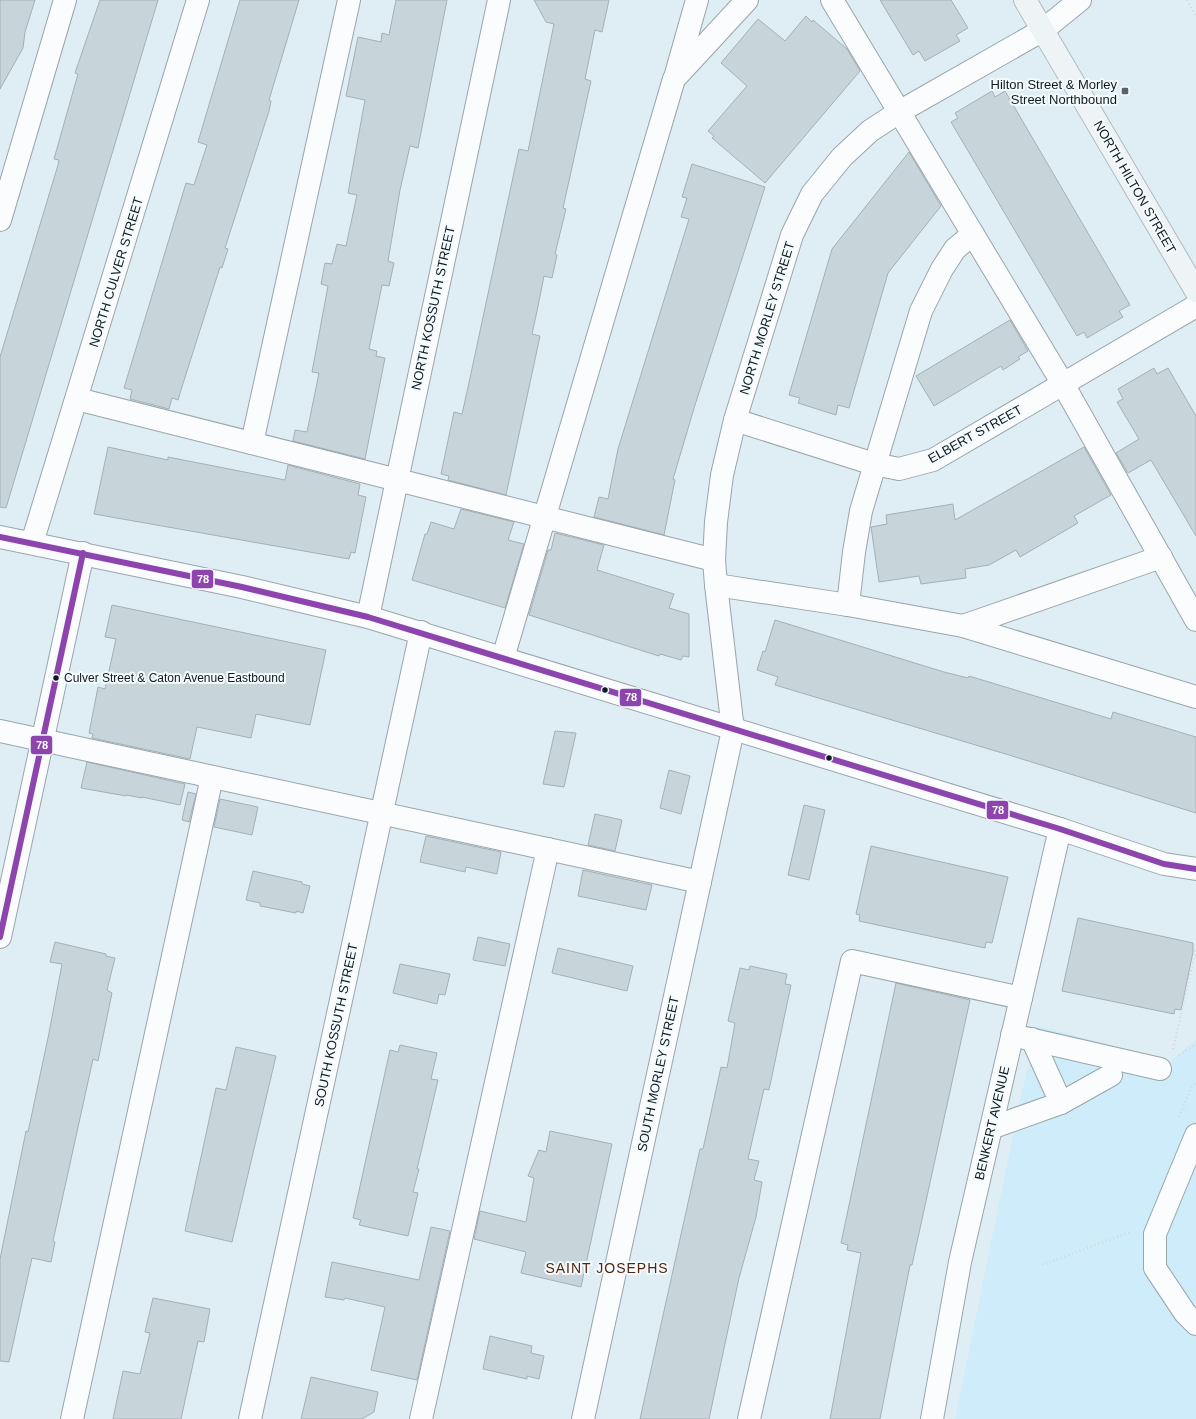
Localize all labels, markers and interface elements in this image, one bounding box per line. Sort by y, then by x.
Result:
place label: Hilton Street & Morley Street Northbound [991,77,1117,107]
marker: Hilton Street & Morley Street Northbound [1120,86,1130,96]
street label: NORTH HILTON STREET [1091,118,1179,256]
street label: NORTH CULVER STREET [86,195,146,349]
street label: NORTH KOSSUTH STREET [408,225,458,391]
street label: NORTH MORLEY STREET [737,240,797,396]
street label: ELBERT STREET [925,402,1025,466]
line badge: 78 [191,569,214,589]
text: 78 [197,573,209,585]
place label: Culver Street & Caton Avenue Eastbound [64,671,285,685]
marker: Culver Street & Caton Avenue Eastbound [51,673,61,683]
unlabelled marker [600,685,610,695]
line badge: 78 [619,688,642,707]
text: 78 [625,691,637,703]
line badge: 78 [30,735,53,755]
text: 78 [36,739,48,751]
unlabelled marker [824,753,834,763]
line badge: 78 [986,800,1009,820]
text: 78 [992,804,1004,816]
street label: SOUTH KOSSUTH STREET [311,942,361,1108]
street label: SOUTH MORLEY STREET [634,995,682,1153]
street label: BENKERT AVENUE [972,1064,1012,1181]
district label: SAINT JOSEPHS [545,1260,669,1276]

